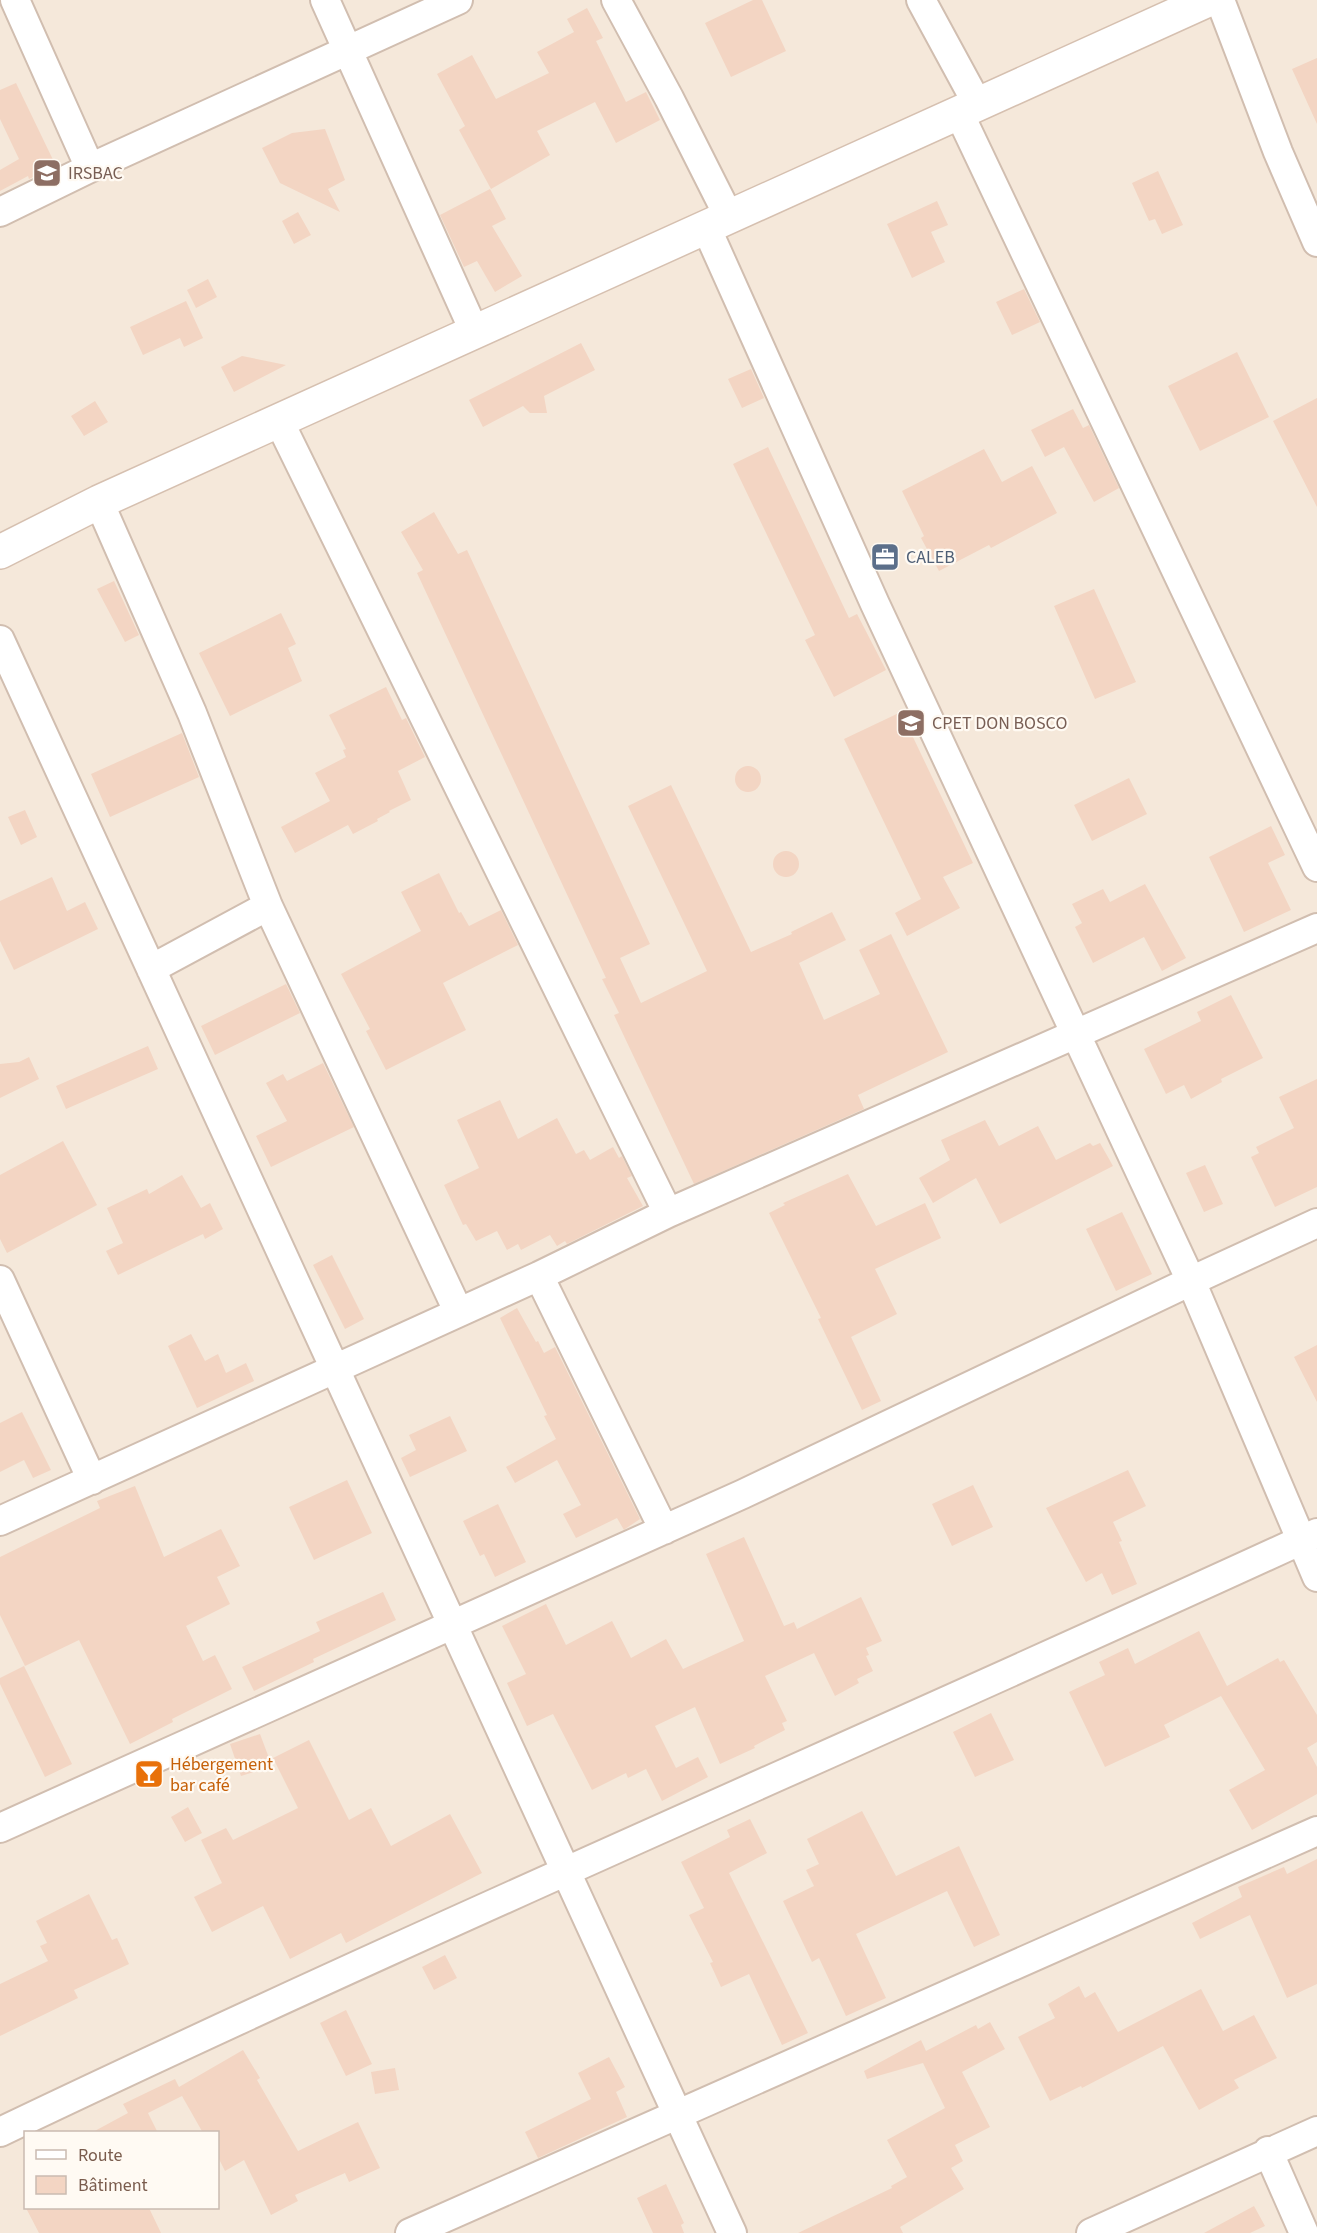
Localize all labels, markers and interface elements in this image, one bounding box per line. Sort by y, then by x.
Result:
school or university icon: IRSBAC [31,157,63,189]
place label: IRSBAC [68,161,123,186]
office icon: CALEB [869,541,901,573]
place label: CALEB [906,545,955,570]
school or university icon: CPET DON BOSCO [895,707,927,739]
place label: CPET DON BOSCO [932,711,1067,736]
place label: Hébergement bar café [170,1752,273,1798]
bar icon: Hébergement bar café [133,1758,165,1790]
legend [24,2131,219,2209]
text: Route [78,2143,122,2168]
text: Bâtiment [78,2173,148,2198]

